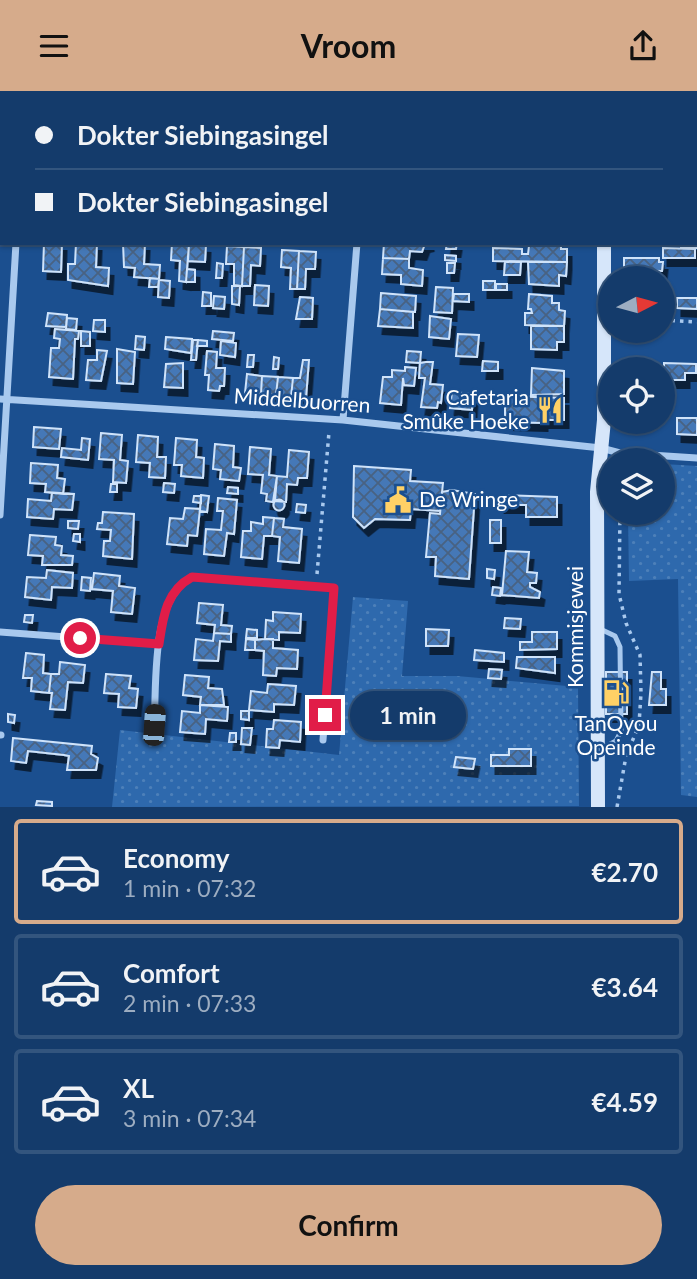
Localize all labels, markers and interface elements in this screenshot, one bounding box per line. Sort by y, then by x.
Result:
text: Vroom [301,26,396,65]
icon: menu [35,27,73,65]
icon: share [624,27,662,65]
text: Dokter Siebingasingel [77,119,329,151]
text: Dokter Siebingasingel [77,186,329,218]
north arrow [598,266,676,343]
map controls [598,266,675,525]
button: locate [598,357,675,434]
street label: Middelbuorren [233,382,371,417]
place label: Cafetaria Smûke Hoeke [402,384,529,433]
restaurant icon: Cafetaria Smûke Hoeke [535,395,565,425]
button: layers [598,448,675,525]
public building icon: De Wringe [383,485,413,515]
place label: De Wringe [419,486,518,511]
street label: Kommisjewei [562,566,587,688]
route start [64,622,96,654]
fuel station icon: TanQyou Opeinde [601,678,631,708]
callout: 1 min [350,691,465,739]
route end [309,699,341,731]
text: 1 min [379,701,437,729]
car [143,703,166,747]
place label: TanQyou Opeinde [575,710,657,759]
icon: car [39,840,102,903]
text: Economy [123,842,229,874]
text: €2.70 [592,856,658,888]
text: 1 min · 07:32 [123,874,256,902]
icon: car [39,955,102,1018]
text: Comfort [123,957,220,989]
text: €3.64 [592,971,658,1003]
text: 2 min · 07:33 [123,989,256,1017]
icon: car [39,1070,102,1133]
text: XL [123,1072,154,1104]
text: €4.59 [592,1086,658,1118]
text: 3 min · 07:34 [123,1104,256,1132]
button: Confirm [35,1185,662,1265]

